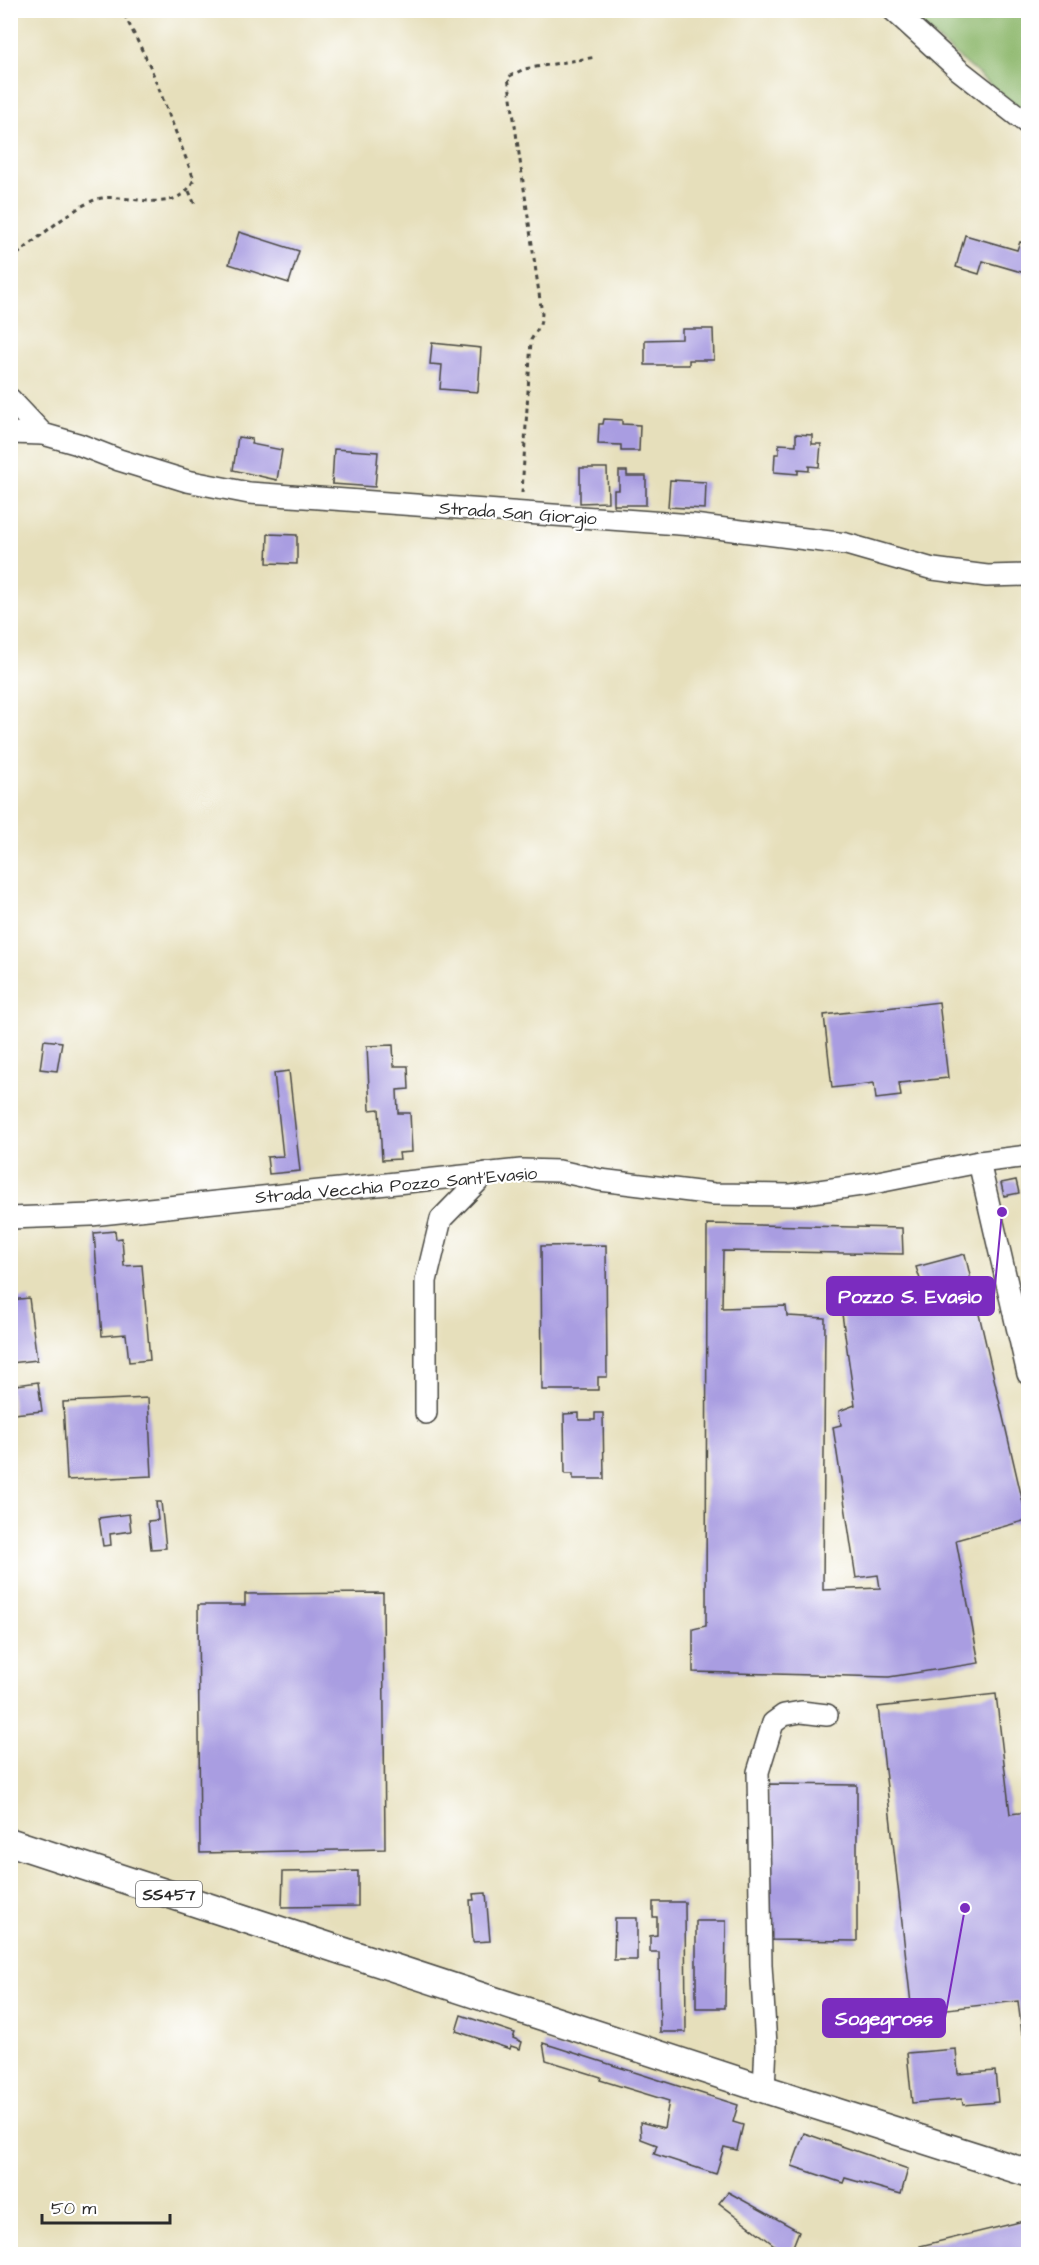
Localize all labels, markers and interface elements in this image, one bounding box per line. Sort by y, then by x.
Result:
street label: Strada San Giorgio [438,496,598,532]
street label: Strada Vecchia Pozzo Sant'Evasio [254,1161,538,1210]
callout: Pozzo S. Evasio [827,1277,994,1315]
text: Pozzo S. Evasio [838,1283,982,1311]
road number: SS457 [136,1881,202,1907]
callout: Sogegross [823,1999,945,2037]
text: Sogegross [834,2005,933,2034]
scale bar [42,2187,170,2225]
text: 50 m [51,2196,96,2221]

